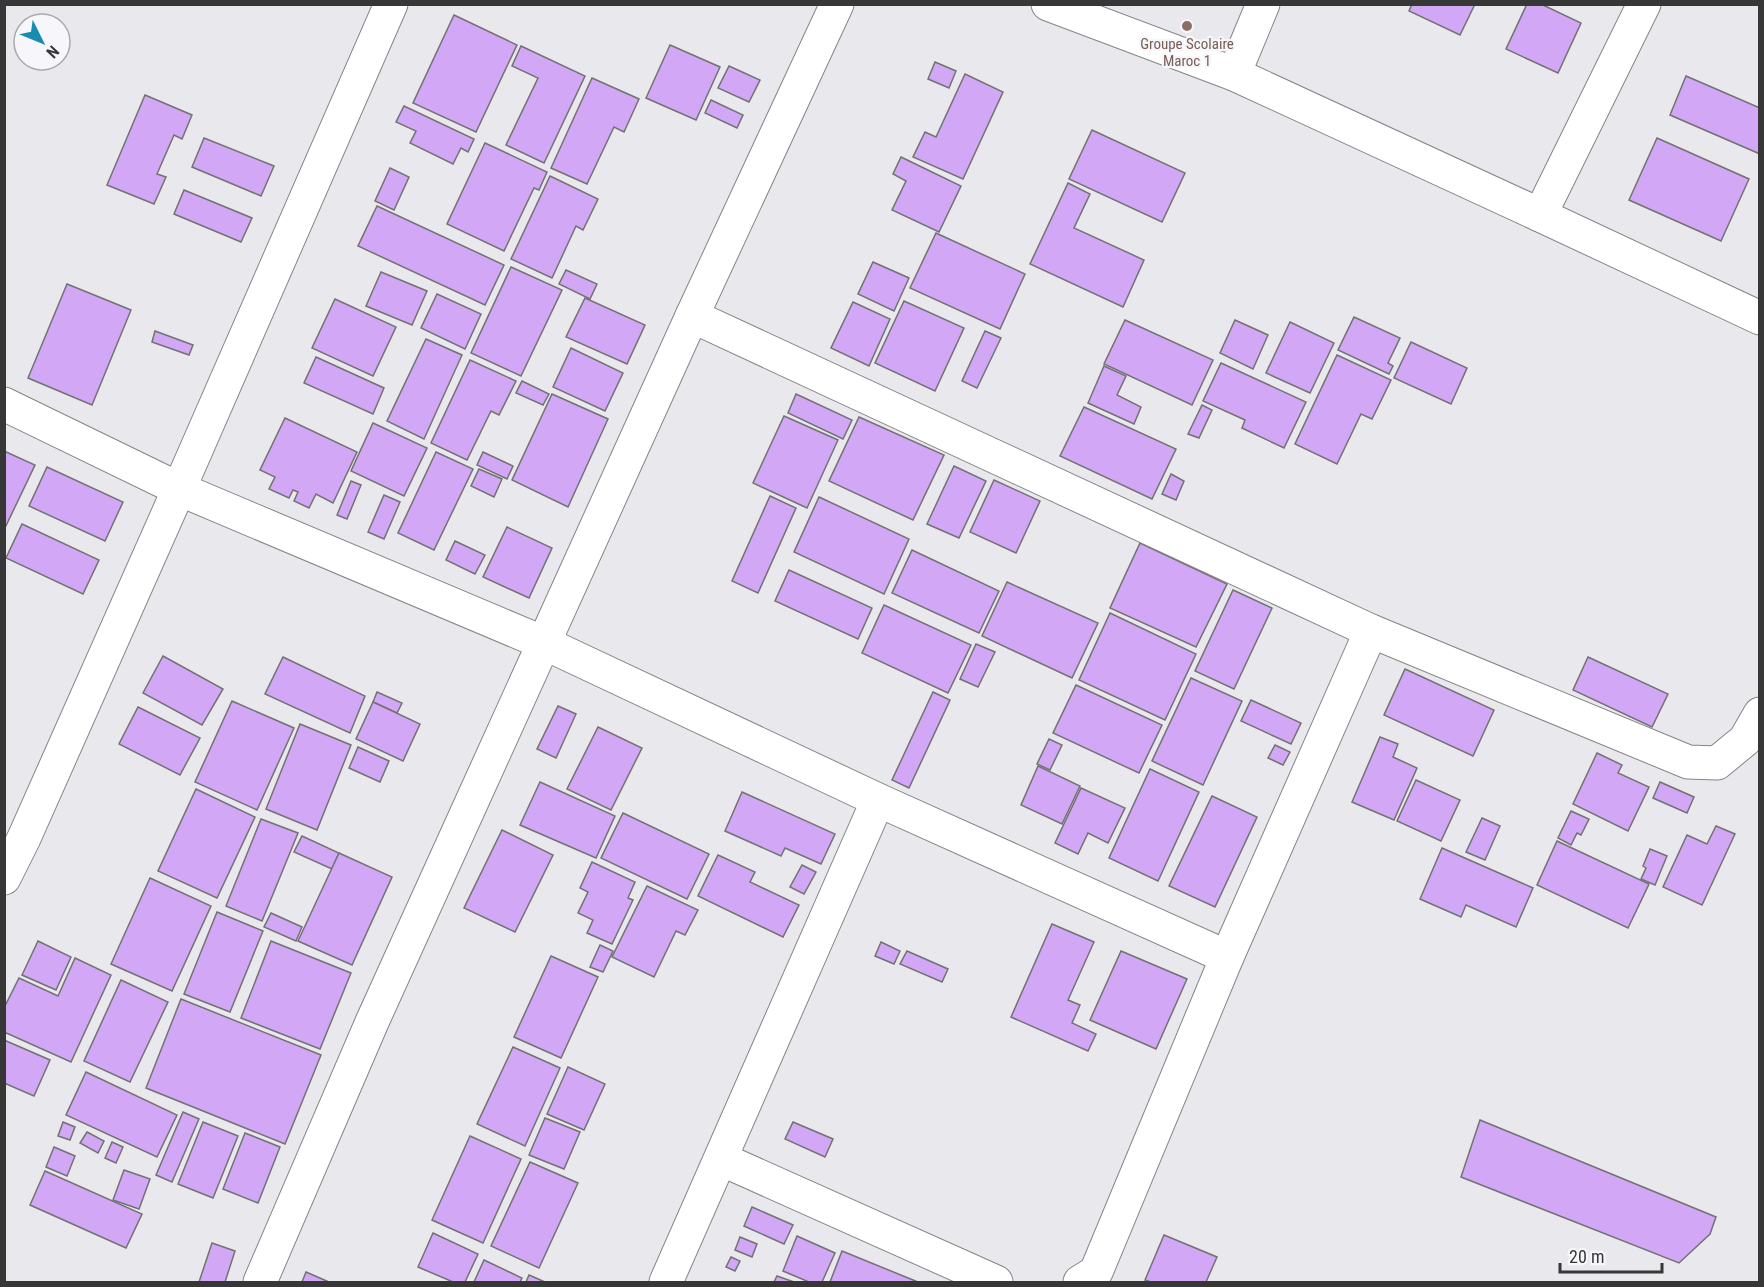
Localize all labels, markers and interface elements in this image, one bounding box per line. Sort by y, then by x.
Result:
north arrow [12,12,72,72]
marker: Groupe Scolaire Maroc 1 [1180,19,1194,33]
place label: Groupe Scolaire Maroc 1 [1140,35,1234,70]
text: N [42,42,63,62]
scale bar [1560,1236,1662,1274]
text: 20 m [1569,1246,1604,1267]

